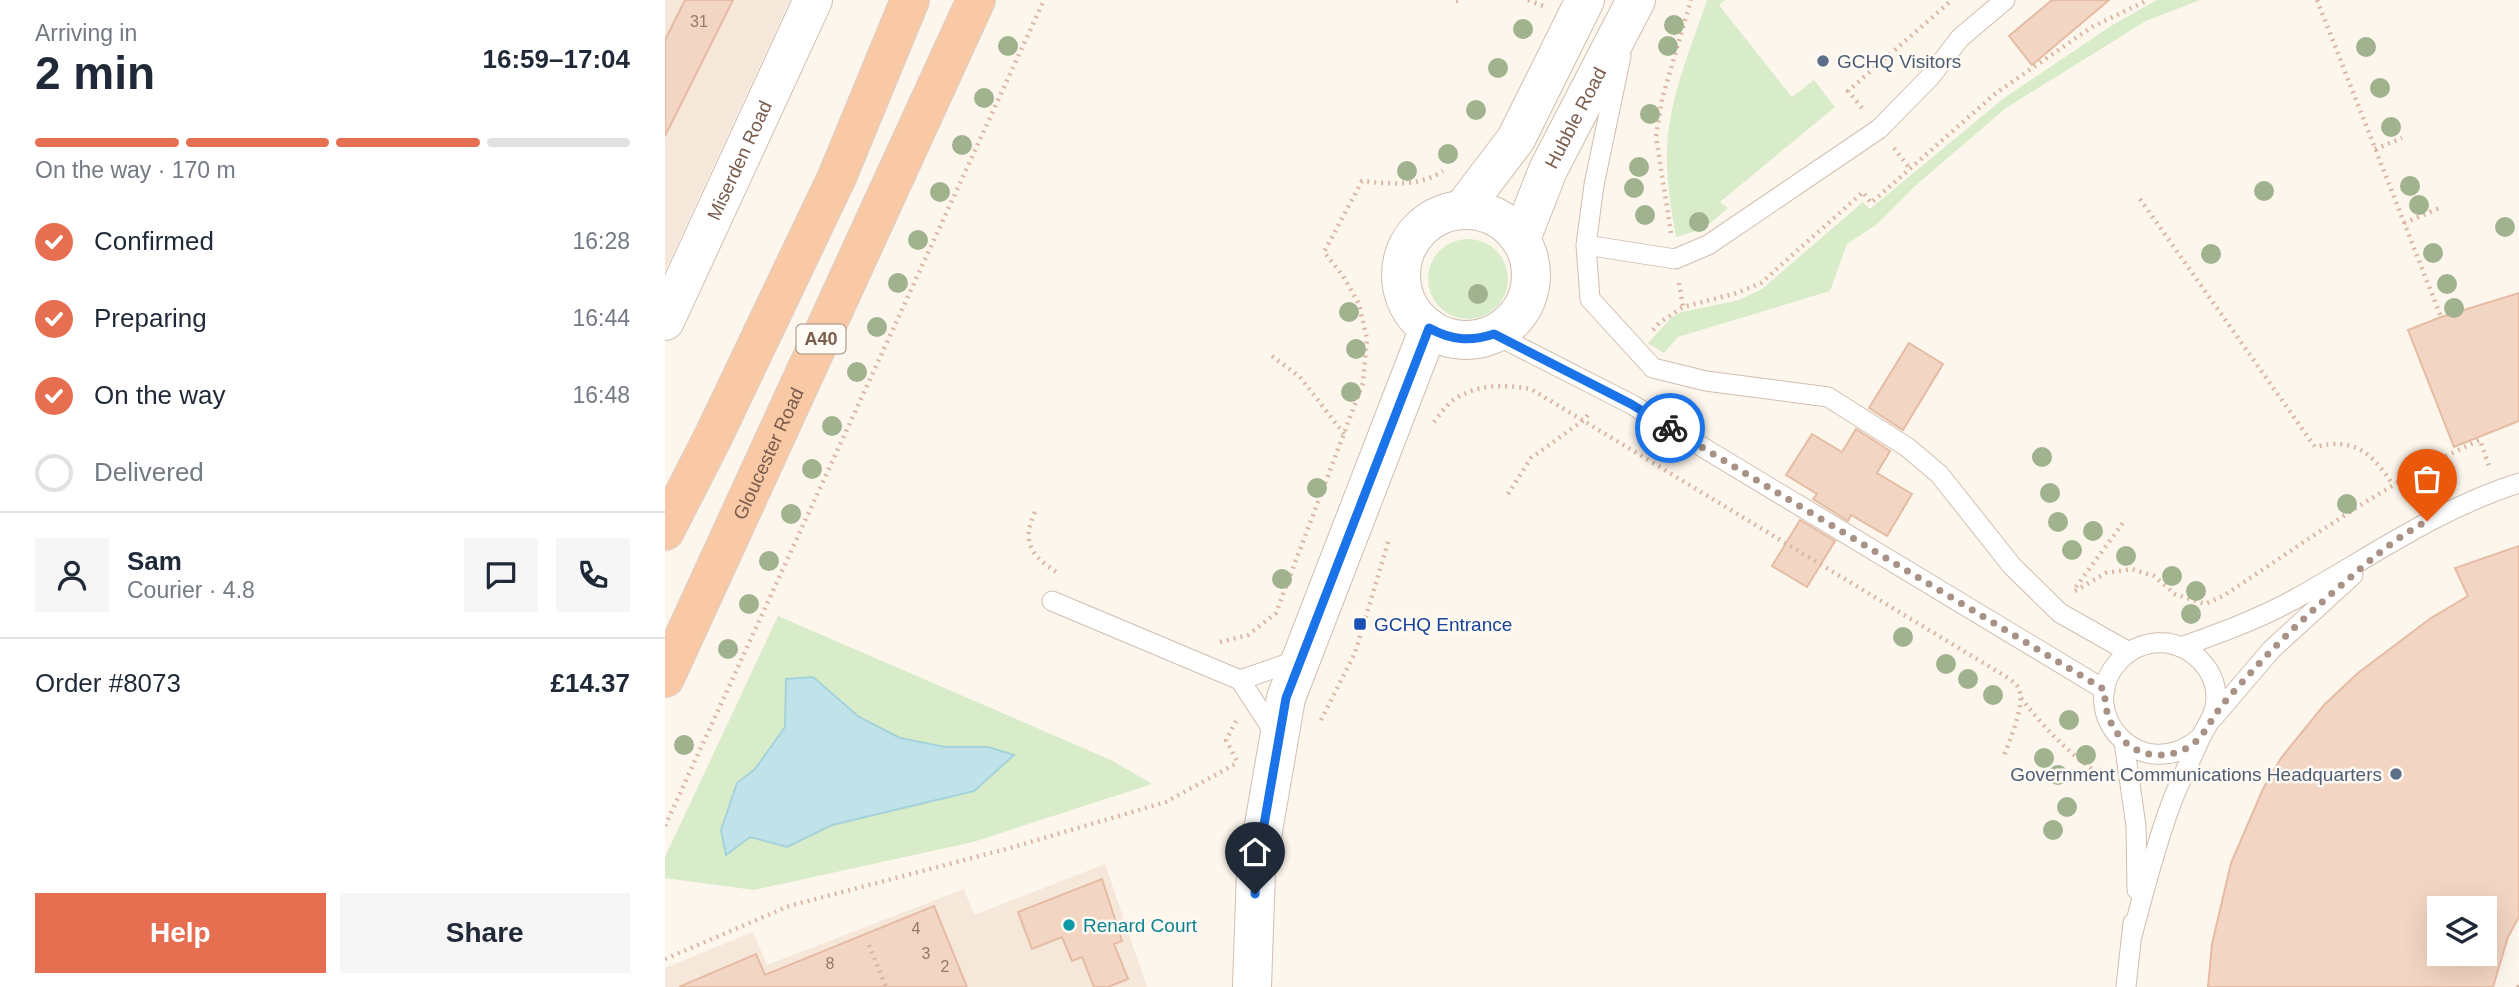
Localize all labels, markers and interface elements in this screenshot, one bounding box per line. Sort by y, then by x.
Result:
house number: 31 [690,13,708,30]
text: Arriving in [35,20,137,46]
text: 16:59–17:04 [483,44,630,74]
text: 2 min [35,47,155,99]
place label: GCHQ Visitors [1837,51,1961,72]
marker: GCHQ Visitors [1815,53,1831,69]
street label: Hubble Road [1540,64,1610,172]
street label: Miserden Road [703,97,776,223]
text: On the way · 170 m [35,157,236,183]
icon: check [35,223,73,261]
text: Confirmed [94,226,214,256]
text: 16:28 [572,228,630,254]
icon: check [35,300,73,338]
text: Preparing [94,303,207,333]
text: 16:44 [572,305,630,331]
road number: A40 [797,324,845,354]
icon: check [35,377,73,415]
text: On the way [94,380,226,410]
text: 16:48 [572,382,630,408]
street label: Gloucester Road [729,384,807,523]
courier [1635,393,1705,463]
icon: bike [1651,409,1689,447]
pin [2397,449,2457,521]
text: Delivered [94,457,204,487]
icon: bag [2408,460,2446,498]
button: person [35,538,109,612]
button: chat [464,538,538,612]
button: phone [556,538,630,612]
text: Sam [127,546,182,576]
text: Courier · 4.8 [127,577,255,603]
place label: GCHQ Entrance [1374,614,1512,635]
marker: GCHQ Entrance [1352,616,1368,632]
text: Order #8073 [35,668,181,698]
text: £14.37 [550,668,630,698]
place label: Government Communications Headquarters [2010,764,2382,785]
marker: Government Communications Headquarters [2388,766,2404,782]
pin [1225,822,1285,894]
icon: home [1236,833,1274,871]
button: Help [35,893,326,973]
button: Share [340,893,630,973]
map controls [2427,896,2497,966]
button: layers [2427,896,2497,966]
place label: Renard Court [1083,915,1198,936]
marker: Renard Court [1061,917,1077,933]
house number: 4 [912,920,921,937]
house number: 3 [922,945,931,962]
house number: 8 [826,955,835,972]
house number: 2 [941,958,950,975]

